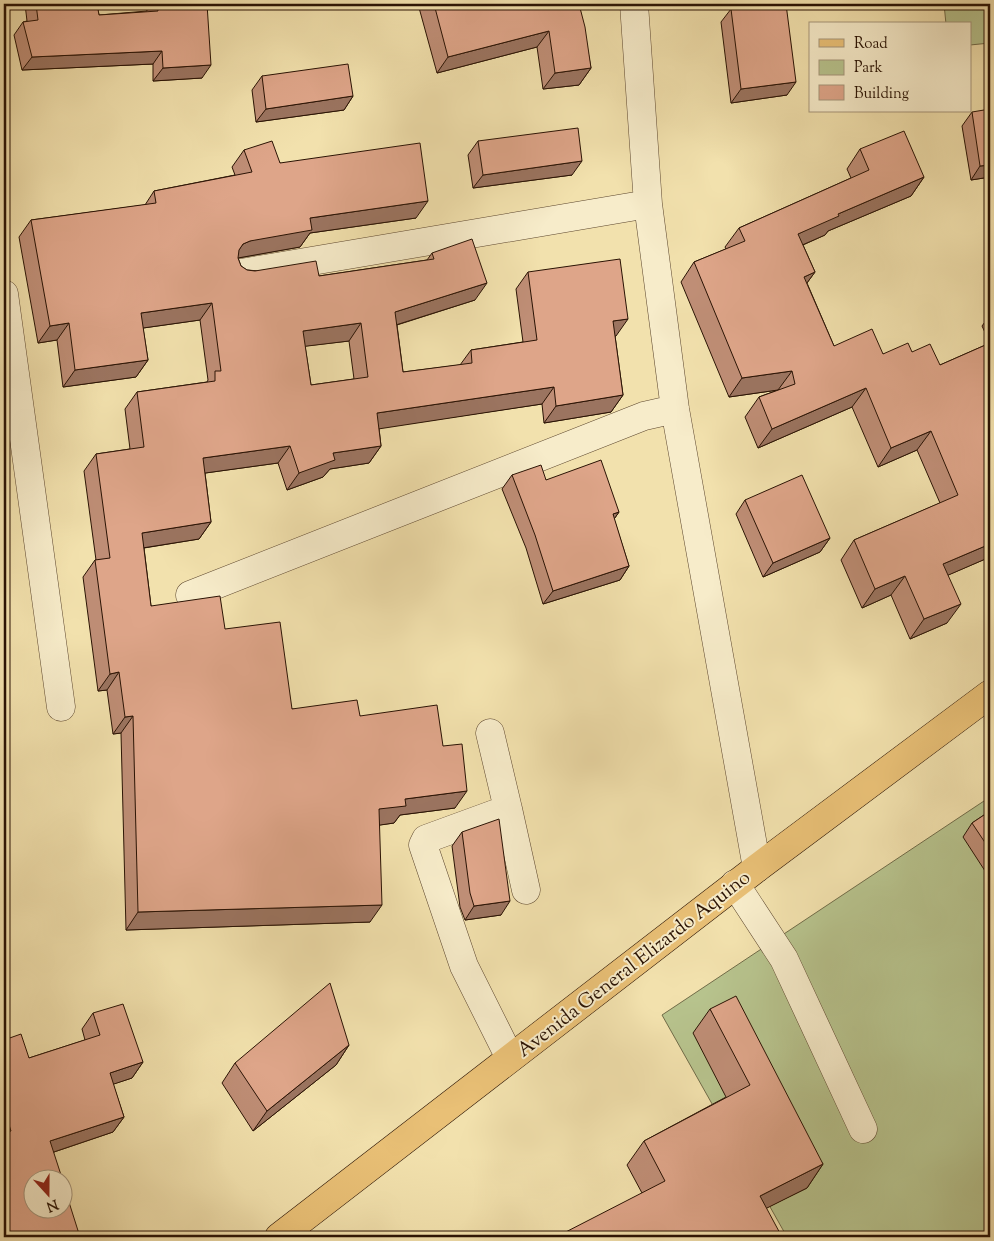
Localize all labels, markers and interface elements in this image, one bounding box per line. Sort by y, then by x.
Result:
legend [809,22,972,112]
text: Road [854,34,888,55]
text: Park [854,58,883,79]
text: Building [854,84,909,105]
street label: Avenida General Elizardo Aquino [512,864,758,1065]
north arrow [22,1168,72,1218]
text: N [43,1193,61,1216]

